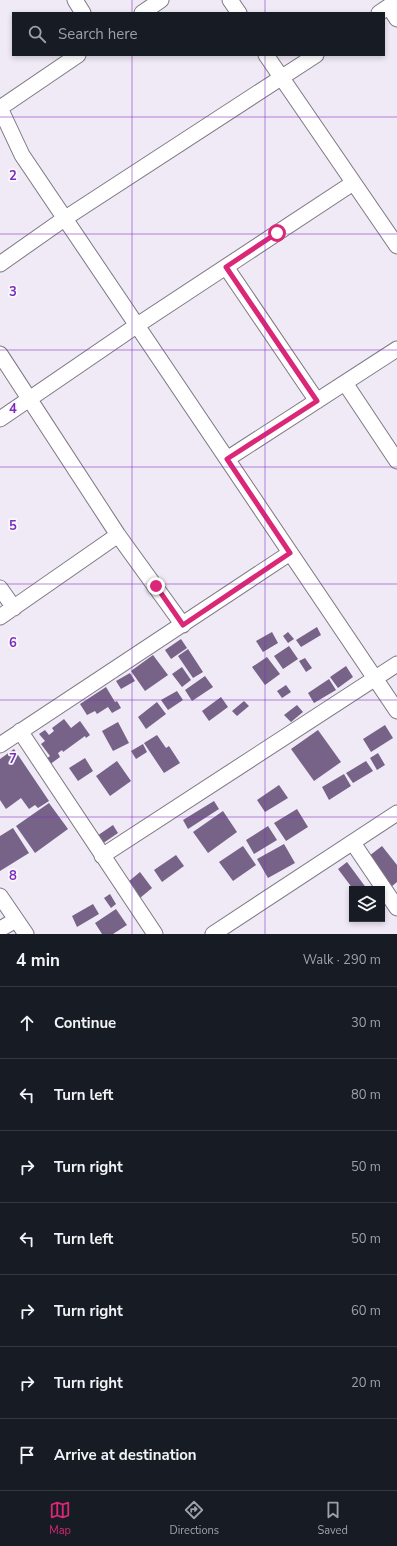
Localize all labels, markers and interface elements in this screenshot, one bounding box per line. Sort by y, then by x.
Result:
search box [12,12,385,56]
icon: search [26,23,48,45]
text: Search here [58,24,138,44]
text: 2 [9,167,17,185]
route start [268,224,286,242]
text: 3 [9,283,17,301]
text: 4 [9,400,17,418]
text: 5 [9,517,17,535]
route end [147,577,165,595]
text: 6 [9,634,17,652]
text: 7 [9,750,17,768]
text: 8 [9,867,17,885]
map controls [349,886,385,922]
button: layers [349,886,385,922]
text: 4 min [16,949,60,972]
text: Walk · 290 m [303,951,381,969]
icon: ahead [16,1012,38,1034]
text: Continue [54,1013,116,1033]
text: 30 m [351,1014,381,1032]
icon: left [16,1084,38,1106]
text: Turn left [54,1085,113,1105]
text: 80 m [351,1086,381,1104]
icon: right [16,1156,38,1178]
text: Turn right [54,1157,123,1177]
text: 50 m [351,1158,381,1176]
icon: left [16,1228,38,1250]
text: Turn left [54,1229,113,1249]
text: 50 m [351,1230,381,1248]
icon: right [16,1300,38,1322]
text: Turn right [54,1301,123,1321]
text: 60 m [351,1302,381,1320]
icon: right [16,1372,38,1394]
text: Turn right [54,1373,123,1393]
text: 20 m [351,1374,381,1392]
icon: arrive [16,1444,38,1466]
text: Arrive at destination [54,1445,197,1465]
tab: Map [49,1499,71,1538]
tab: Directions [169,1499,219,1538]
tab: Saved [317,1499,348,1538]

